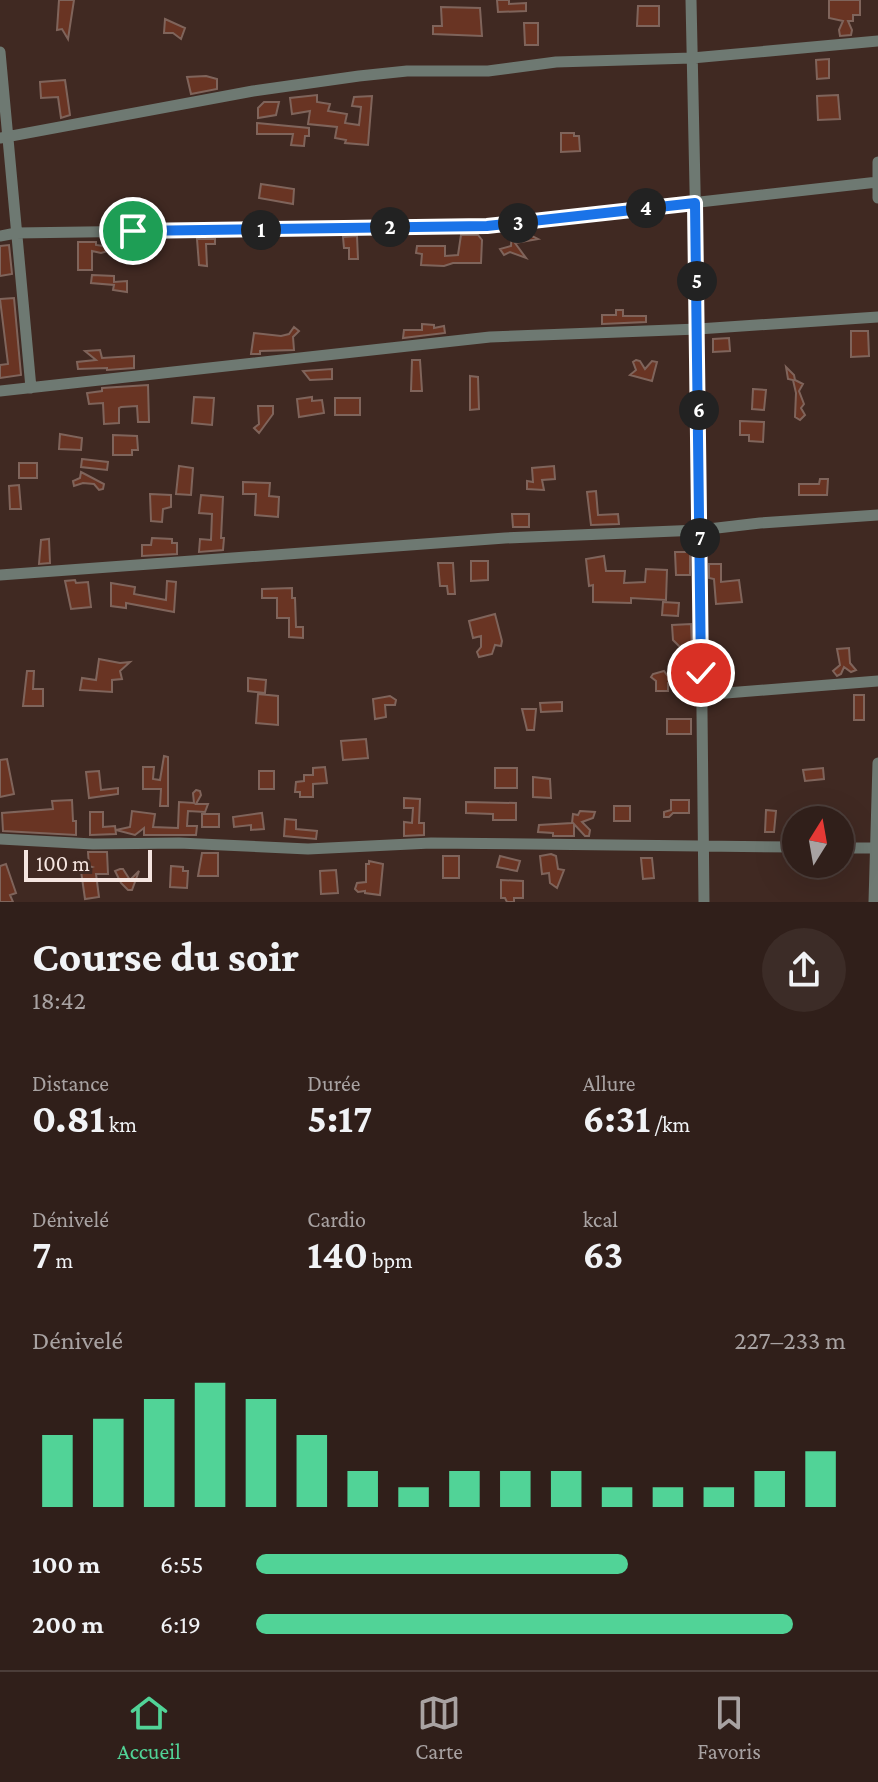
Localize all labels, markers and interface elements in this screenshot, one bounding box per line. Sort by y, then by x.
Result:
pin: 4 [626,188,666,228]
text: 4 [640,195,652,220]
pin [99,197,167,265]
pin: 3 [498,203,538,243]
pin: 2 [370,207,410,247]
icon: arrive [111,209,155,253]
pin: 1 [241,210,281,250]
text: 3 [513,210,523,235]
text: 2 [384,214,396,239]
text: 1 [257,217,265,242]
pin: 5 [677,261,717,301]
text: 5 [692,268,702,293]
pin: 6 [679,390,719,430]
text: 6 [693,397,705,422]
pin: 7 [680,518,720,558]
text: 7 [695,525,705,550]
pin [667,639,735,707]
icon: check [679,651,723,695]
north arrow [782,806,854,878]
map controls [782,806,854,878]
scale bar [24,846,152,882]
text: 100 m [36,851,90,876]
button: share [762,928,846,1012]
text: Course du soir [32,932,299,980]
text: 18:42 [32,986,86,1015]
text: Distance [32,1071,109,1096]
text: Durée [307,1071,360,1096]
text: Allure [583,1071,635,1096]
text: 0.81 [32,1096,105,1141]
text: 5:17 [307,1096,372,1141]
text: 6:31 [583,1096,650,1141]
text: km [105,1112,137,1137]
text: /km [650,1112,690,1137]
text: Dénivelé [32,1207,109,1232]
text: Cardio [307,1207,366,1232]
text: kcal [583,1207,618,1232]
text: 7 [32,1232,51,1277]
text: 140 [307,1232,368,1277]
text: 63 [583,1232,623,1277]
text: m [51,1248,73,1273]
text: bpm [368,1248,413,1273]
text: Dénivelé [32,1326,123,1355]
text: 227–233 m [734,1326,846,1355]
text: 100 m [32,1550,100,1579]
text: 6:55 [160,1550,203,1579]
text: 200 m [32,1610,104,1639]
text: 6:19 [160,1610,201,1639]
tab: Accueil [117,1691,181,1764]
tab: Carte [415,1691,463,1764]
tab: Favoris [697,1691,761,1764]

